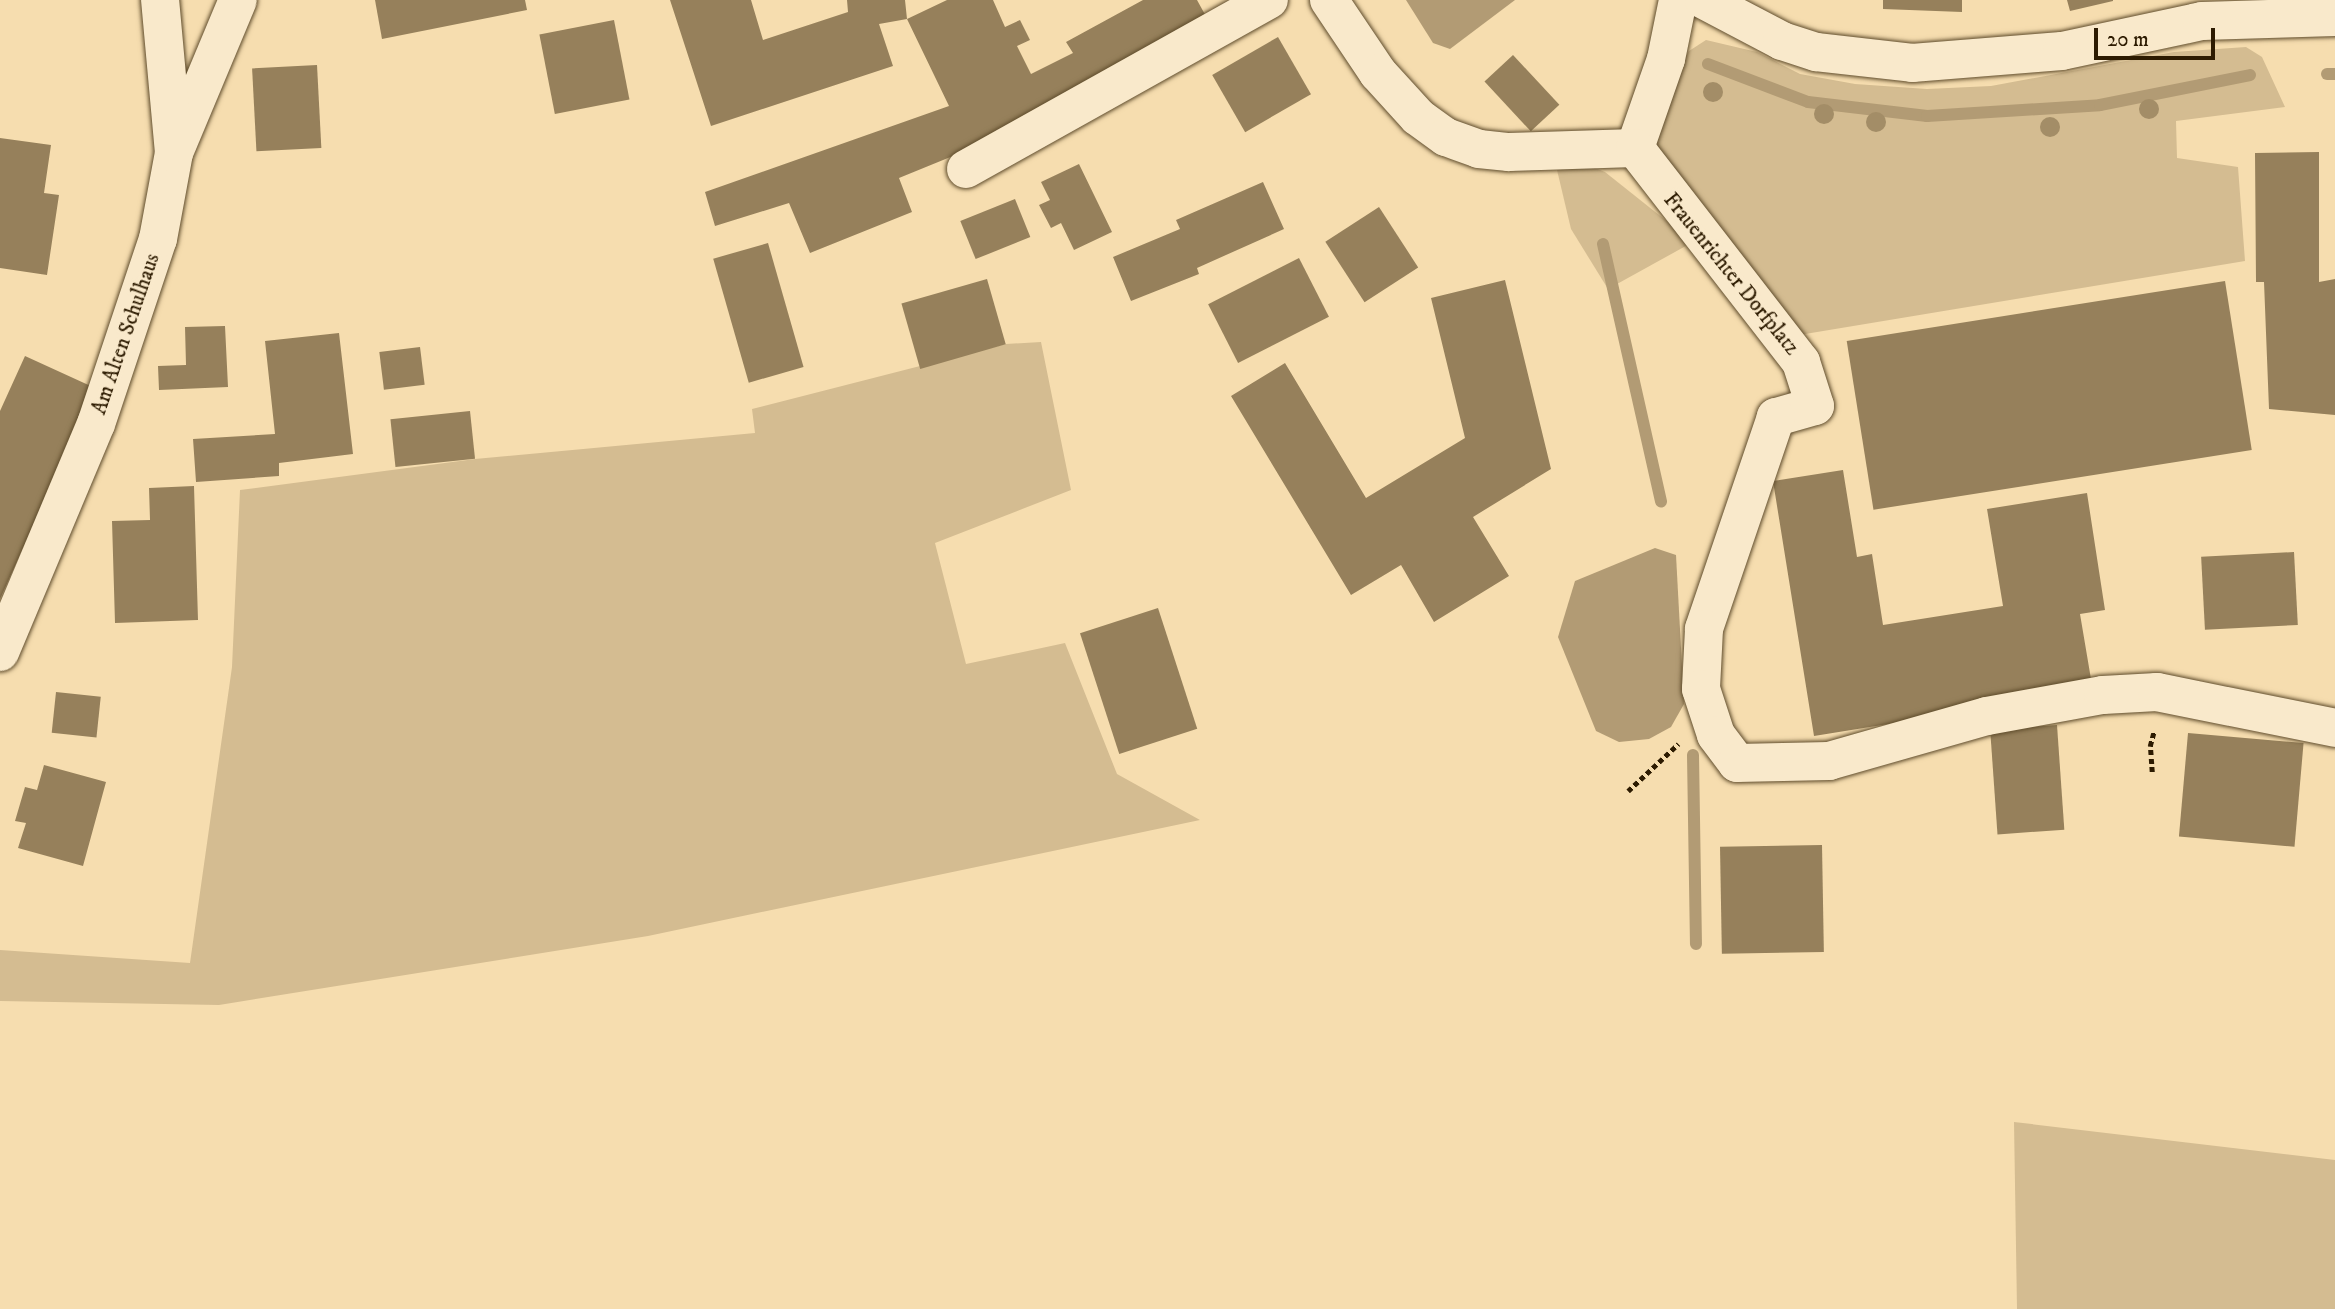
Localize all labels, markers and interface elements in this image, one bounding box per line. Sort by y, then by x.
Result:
scale bar [2097,14,2218,58]
text: 20 m [2107,27,2149,53]
street label: Frauenrichter Dorfplatz [1658,188,1804,360]
street label: Am Alten Schulhaus [87,250,165,418]

